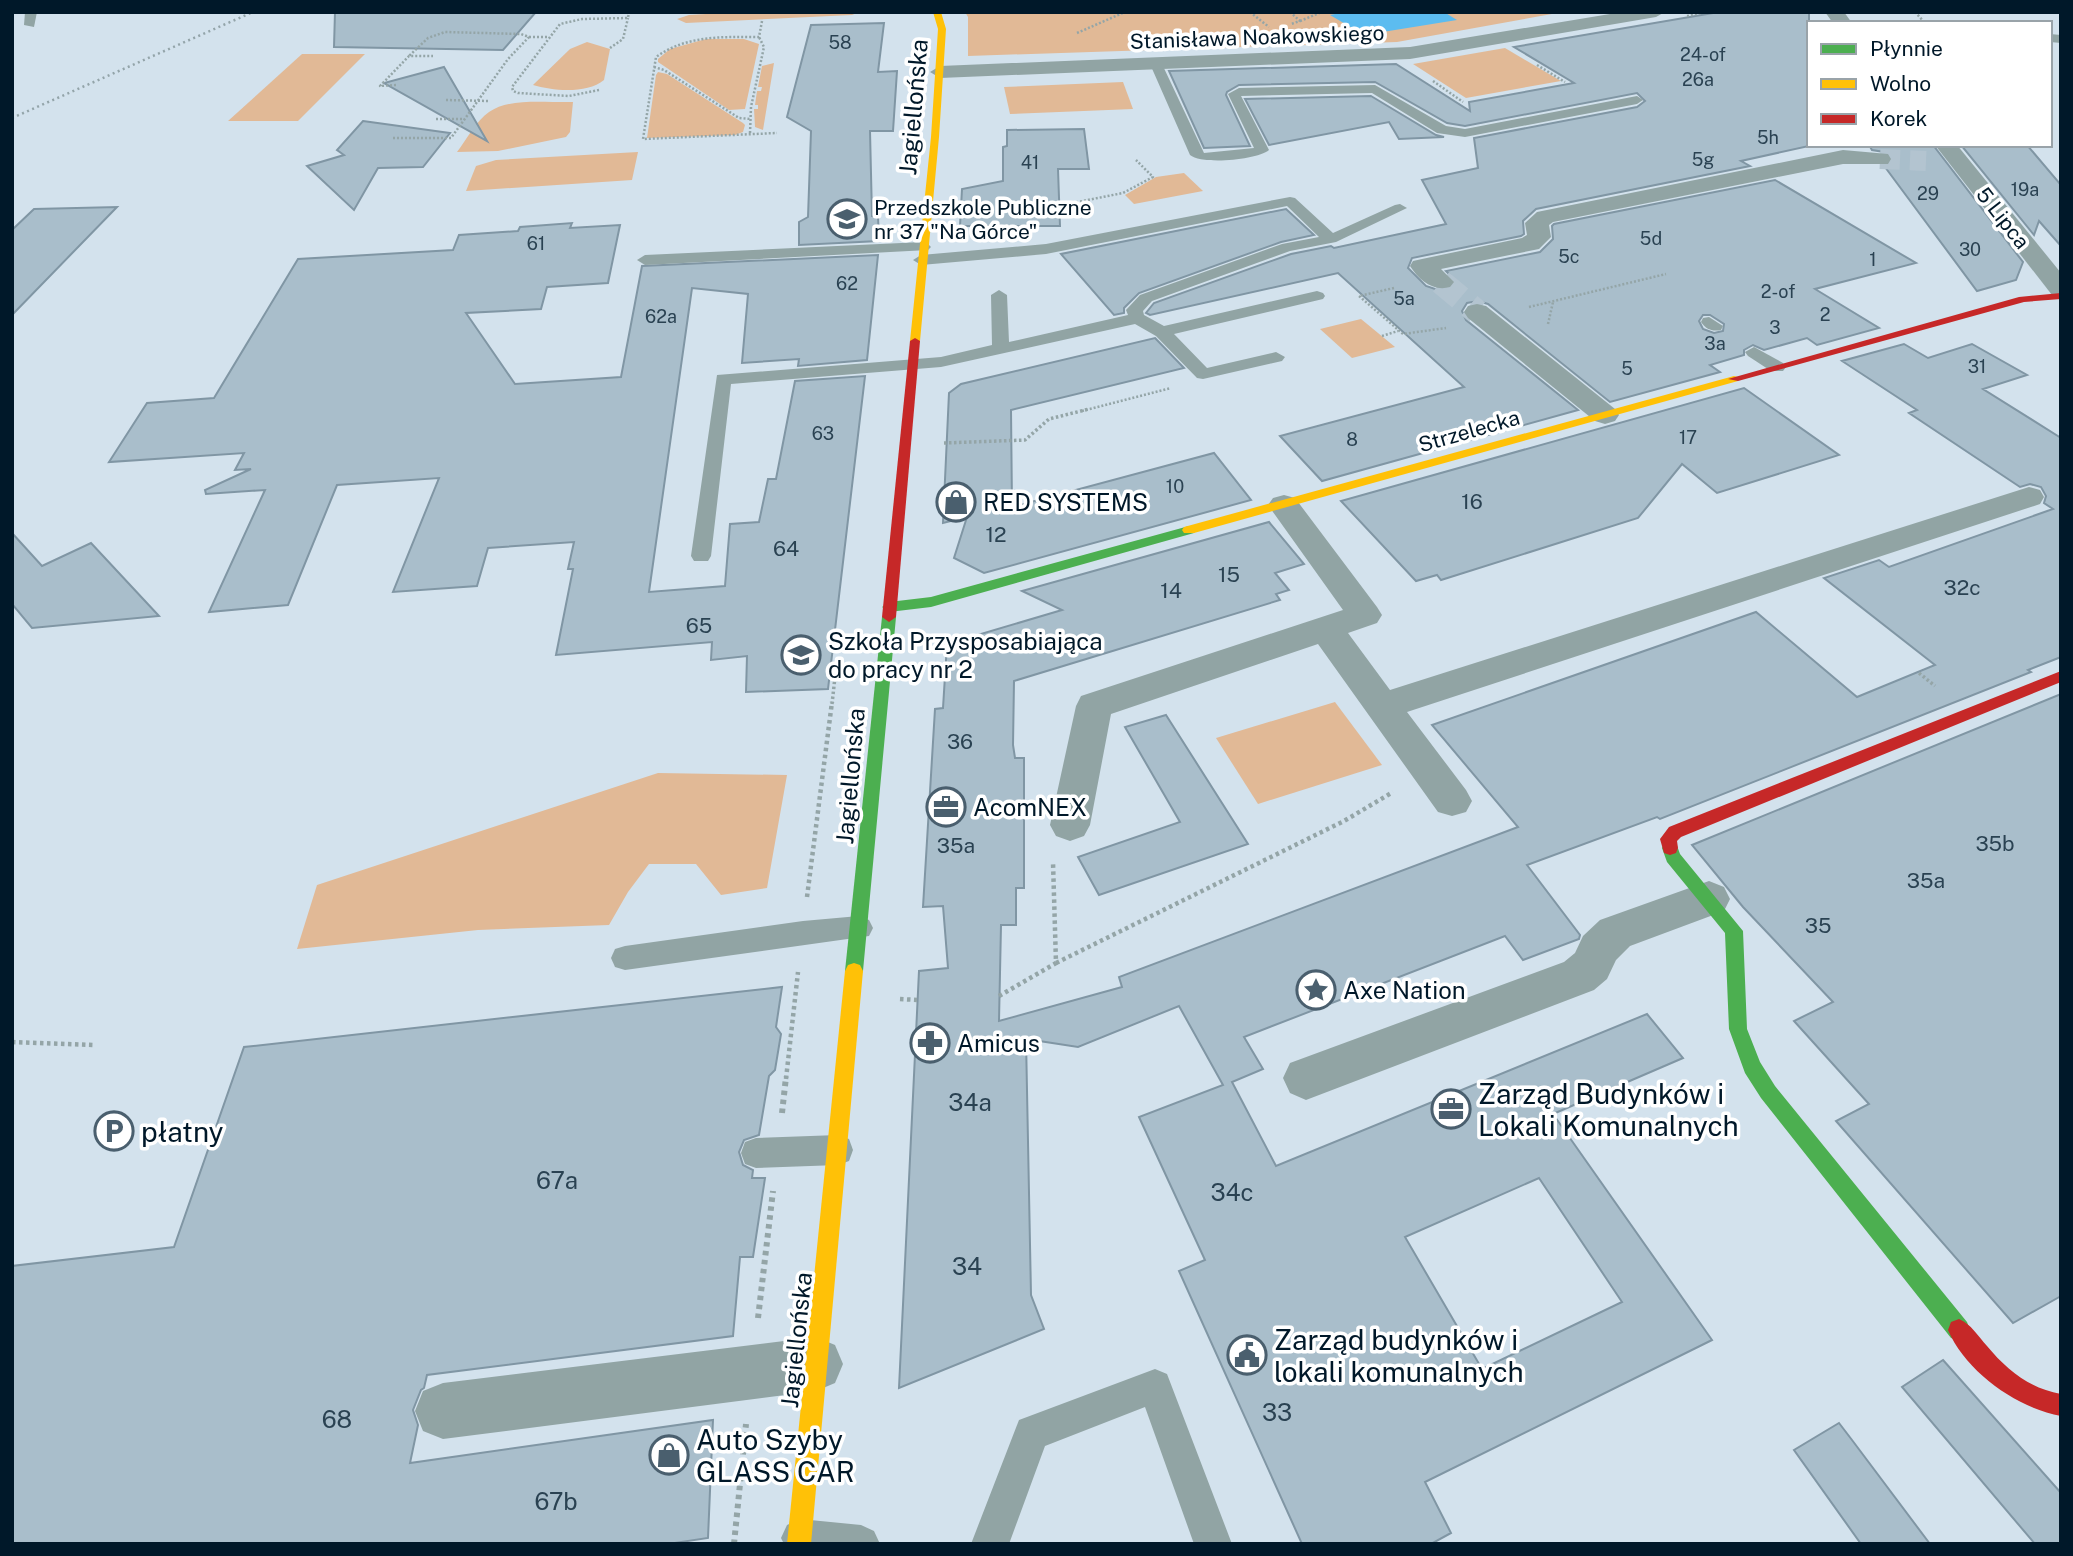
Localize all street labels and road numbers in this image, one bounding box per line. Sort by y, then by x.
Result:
street label: Stanisława Noakowskiego [1129,20,1385,54]
street label: Jagiellońska [893,38,933,176]
street label: 5 Lipca [1971,182,2035,254]
street label: Strzelecka [1415,405,1523,457]
street label: Jagiellońska [830,707,870,845]
street label: Jagiellońska [775,1271,817,1409]

